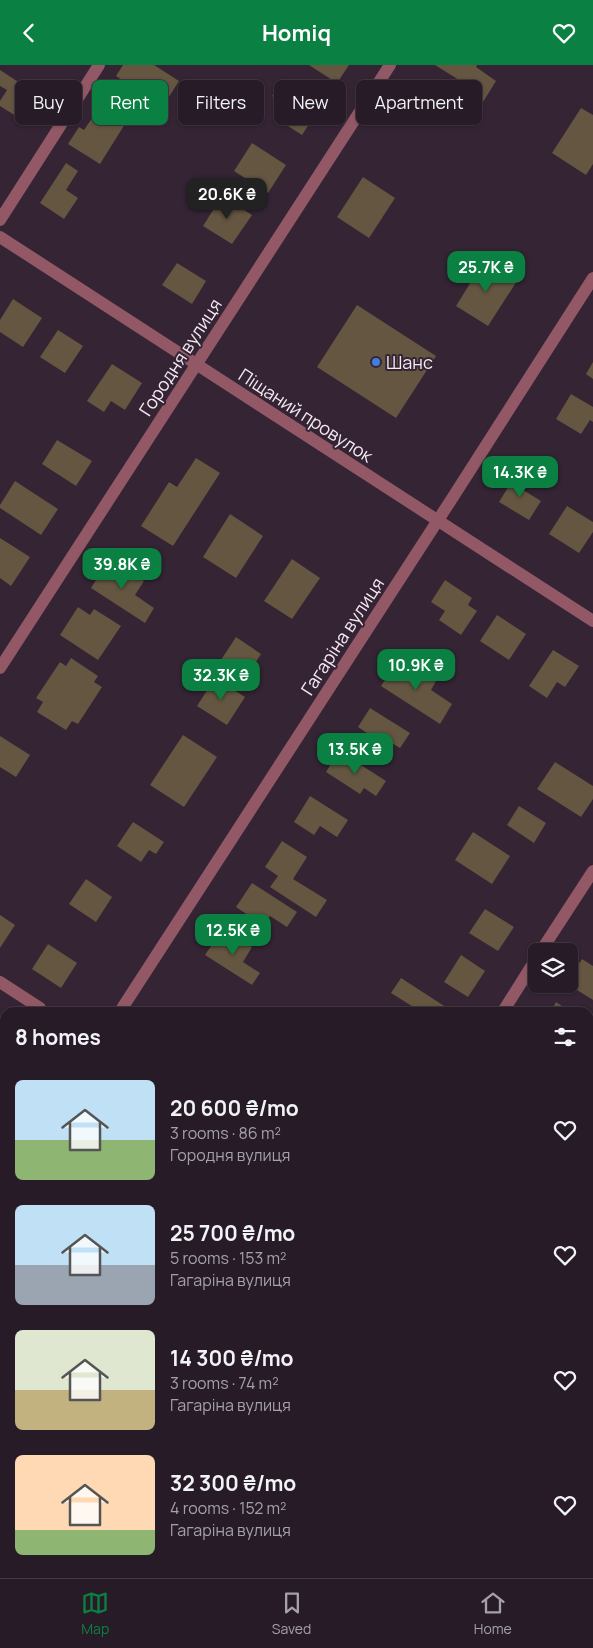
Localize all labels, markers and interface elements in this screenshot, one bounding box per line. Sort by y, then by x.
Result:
text: Homiq [262,18,331,48]
icon: back [15,19,43,47]
icon: heart [550,19,578,47]
chip: Buy [15,80,82,125]
chip: Rent [92,80,168,125]
chip: Filters [178,80,264,125]
chip: New [274,80,346,125]
chip: Apartment [356,80,482,125]
pin: 20.6K ₴ [181,177,273,220]
text: 20.6K ₴ [198,183,256,205]
pin: 25.7K ₴ [440,251,532,293]
text: 25.7K ₴ [458,256,514,278]
street label: Городня вулиця [133,294,227,420]
place label: Шанс [386,350,433,374]
marker: Шанс [370,356,382,368]
street label: Піщаний провулок [234,363,379,468]
pin: 14.3K ₴ [474,455,566,498]
text: 14.3K ₴ [493,461,547,483]
pin: 39.8K ₴ [76,547,168,590]
text: 39.8K ₴ [93,553,151,575]
street label: Гагаріна вулиця [295,573,389,699]
pin: 10.9K ₴ [370,649,462,691]
text: 10.9K ₴ [388,654,444,676]
pin: 32.3K ₴ [175,659,267,701]
text: 32.3K ₴ [193,664,249,686]
pin: 13.5K ₴ [309,733,401,775]
text: 13.5K ₴ [328,738,382,760]
pin: 12.5K ₴ [187,913,279,956]
text: 12.5K ₴ [206,919,260,941]
map controls [528,943,578,993]
button: layers [528,943,578,993]
text: 8 homes [15,1023,101,1051]
icon: filters [551,1023,579,1051]
text: 20 600 ₴/mo [170,1094,299,1122]
icon: home [55,1100,115,1160]
icon: heart [551,1116,579,1144]
text: 3 rooms · 86 m² [170,1122,281,1144]
text: Городня вулиця [170,1144,290,1166]
text: 25 700 ₴/mo [170,1219,295,1247]
icon: home [55,1225,115,1285]
icon: heart [551,1241,579,1269]
text: 5 rooms · 153 m² [170,1247,286,1269]
text: Гагаріна вулиця [170,1269,291,1291]
text: 14 300 ₴/mo [170,1344,294,1372]
icon: home [55,1350,115,1410]
icon: heart [551,1366,579,1394]
text: 3 rooms · 74 m² [170,1372,279,1394]
text: Гагаріна вулиця [170,1394,291,1416]
text: 32 300 ₴/mo [170,1469,296,1497]
icon: home [55,1475,115,1535]
icon: heart [551,1491,579,1519]
text: 4 rooms · 152 m² [170,1497,286,1519]
text: Гагаріна вулиця [170,1519,291,1541]
tab: Map [81,1589,109,1638]
tab: Saved [272,1589,311,1638]
tab: Home [474,1589,512,1638]

